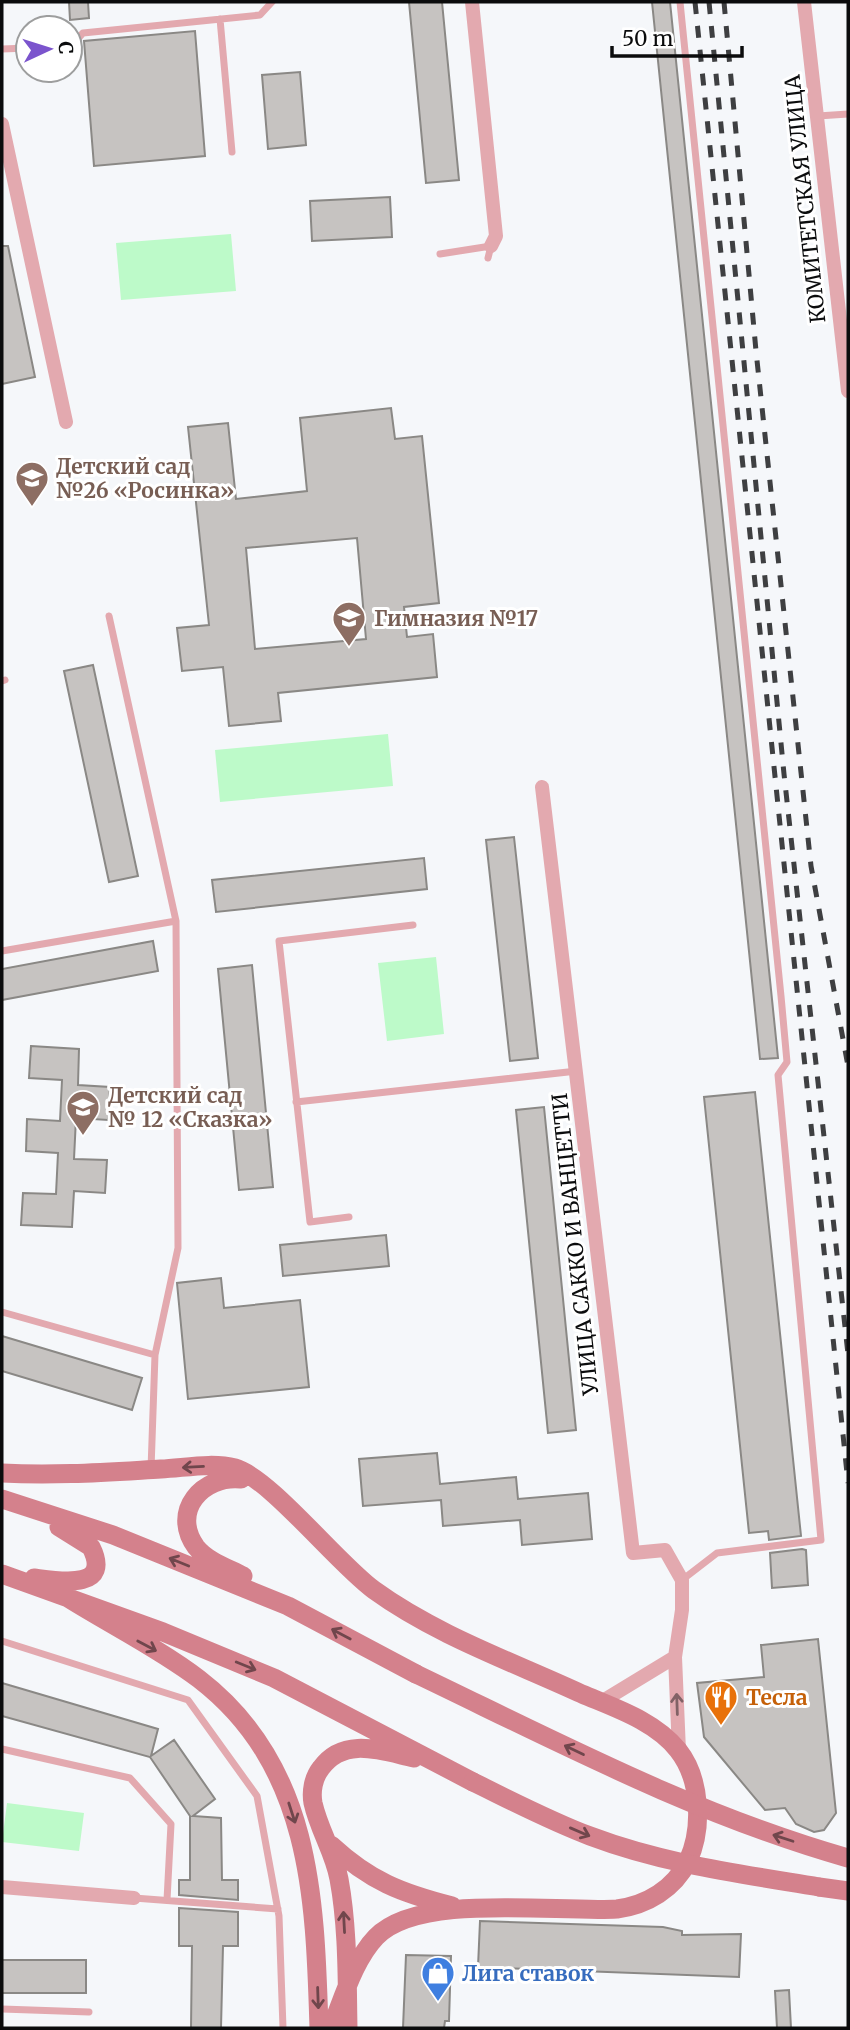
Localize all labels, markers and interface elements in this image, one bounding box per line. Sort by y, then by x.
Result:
north arrow [14,14,84,84]
scale bar [612,14,742,58]
text: 50 m [622,25,673,52]
text: С [54,41,78,55]
street label: КОМИТЕТСКАЯ УЛИЦА [779,73,831,325]
place label: Детский сад №26 «Росинка» [56,453,234,504]
school or university icon: Детский сад №26 «Росинка» [13,459,51,508]
school or university icon: Гимназия №17 [330,599,368,648]
place label: Гимназия №17 [374,605,538,632]
place label: Детский сад № 12 «Сказка» [108,1082,273,1133]
school or university icon: Детский сад № 12 «Сказка» [64,1088,102,1137]
street label: УЛИЦА САККО И ВАНЦЕТТИ [546,1092,604,1397]
one-way arrow [182,1461,205,1474]
one-way arrow [169,1555,190,1568]
one-way arrow [331,1627,352,1641]
one-way arrow [136,1640,157,1653]
one-way arrow [235,1660,256,1673]
restaurant icon: Тесла [702,1678,740,1727]
place label: Тесла [746,1684,808,1711]
one-way arrow [671,1693,684,1716]
one-way arrow [564,1742,585,1756]
one-way arrow [287,1802,299,1824]
one-way arrow [568,1826,590,1839]
one-way arrow [772,1831,794,1844]
one-way arrow [338,1911,351,1934]
shop icon: Лига ставок [419,1954,457,2003]
place label: Лига ставок [462,1960,594,1987]
one-way arrow [311,1986,324,2009]

